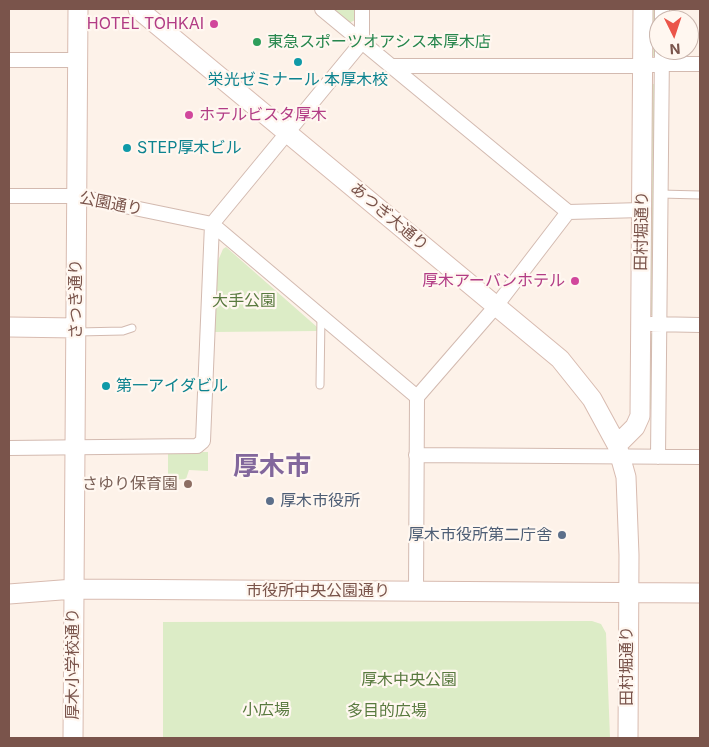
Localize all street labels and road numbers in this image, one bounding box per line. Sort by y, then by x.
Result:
street label: あつぎ大通り [346,179,432,255]
street label: 公園通り [78,188,144,220]
street label: 田村堀通り [632,191,652,271]
street label: さつき通り [66,259,86,339]
street label: 市役所中央公園通り [246,581,390,601]
street label: 厚木小学校通り [63,608,83,720]
street label: 田村堀通り [617,626,637,706]

